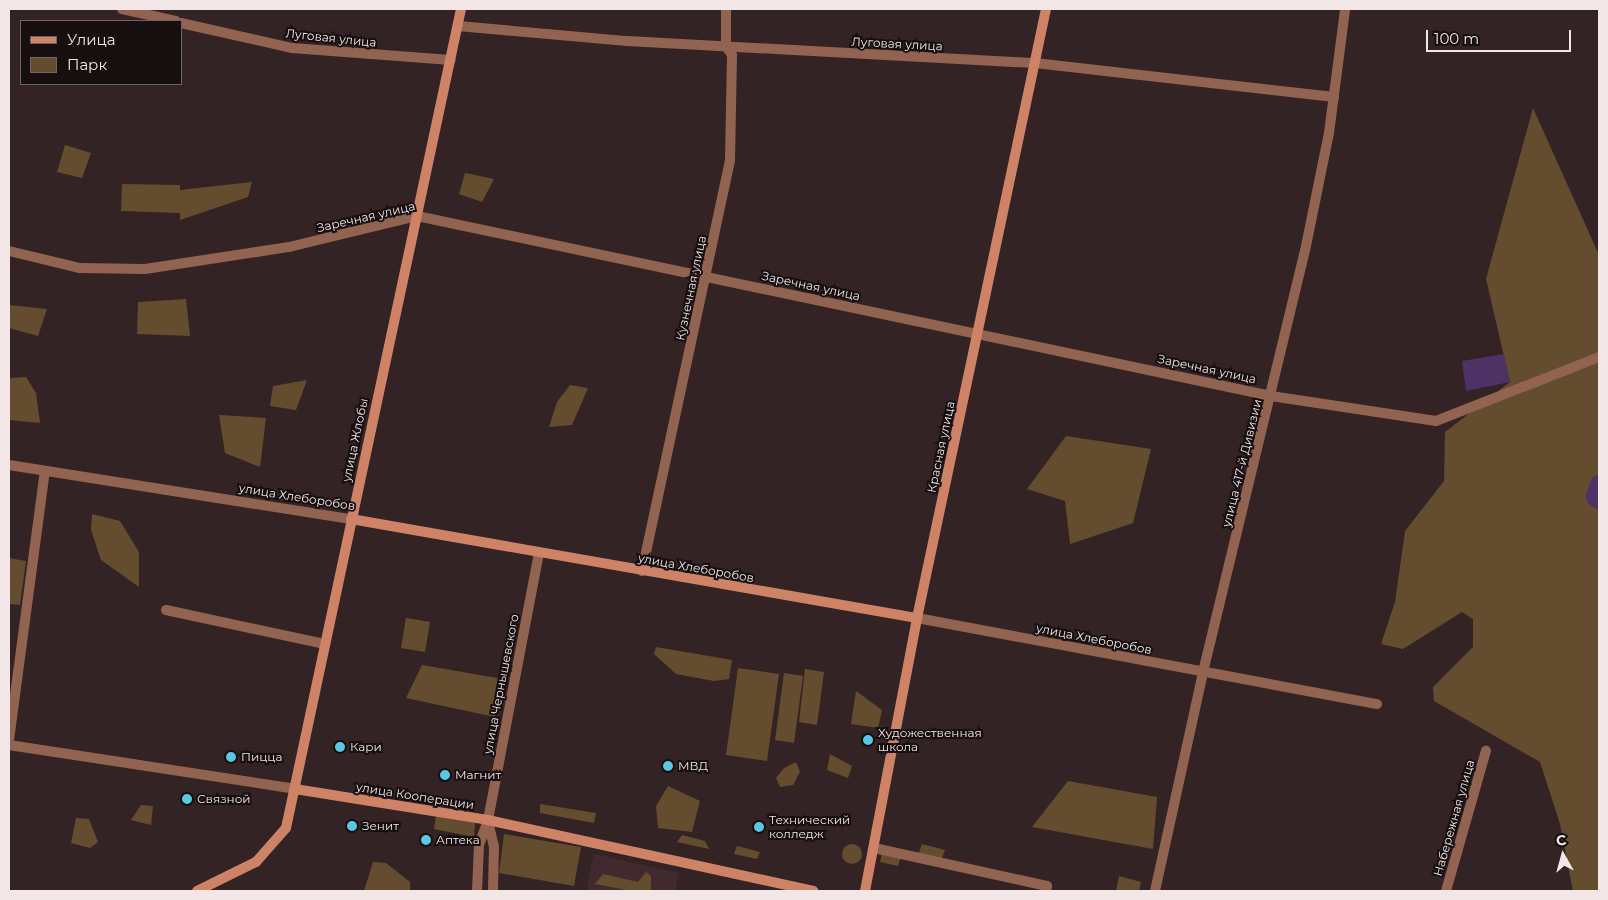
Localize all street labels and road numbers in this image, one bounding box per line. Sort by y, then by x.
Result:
street label: Луговая улица [285,26,377,50]
street label: Луговая улица [851,34,943,54]
street label: Заречная улица [316,199,416,235]
street label: Кузнечная улица [673,234,709,342]
street label: Заречная улица [760,269,862,303]
street label: Заречная улица [1156,352,1258,386]
street label: улица Жлобы [339,397,371,483]
street label: улица 417-й Дивизии [1219,398,1265,528]
street label: Красная улица [924,400,958,494]
street label: улица Хлеборобов [238,481,356,513]
street label: улица Хлеборобов [637,551,755,585]
street label: улица Чернышевского [480,613,522,755]
street label: улица Хлеборобов [1035,621,1153,657]
street label: Набережная улица [1430,758,1478,878]
street label: улица Кооперации [355,780,475,812]

